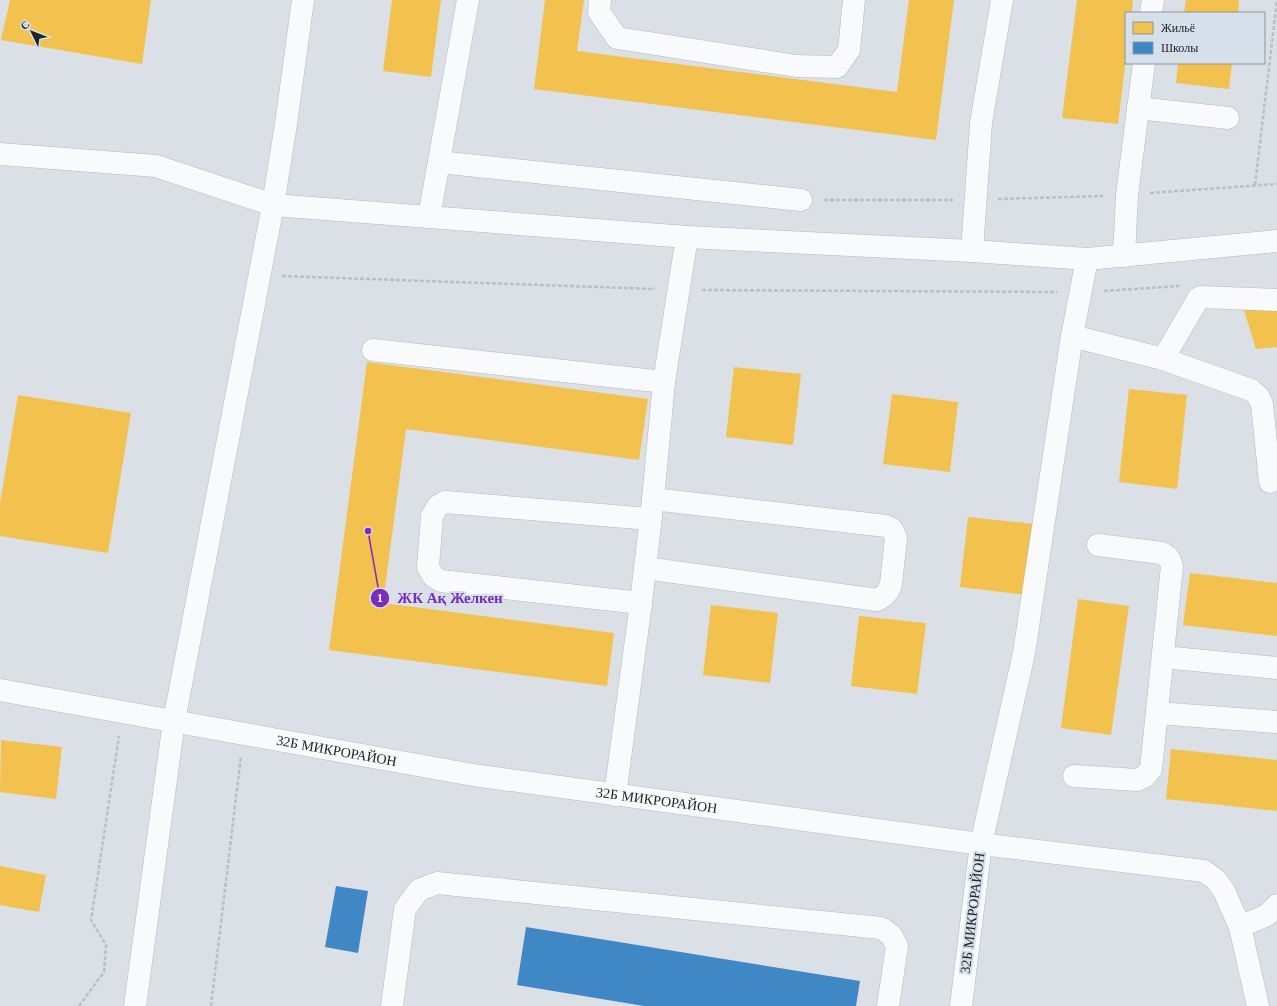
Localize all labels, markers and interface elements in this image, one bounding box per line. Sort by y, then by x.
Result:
north arrow [12,12,52,52]
legend [1125,12,1265,64]
text: С [18,18,32,32]
text: Жильё [1161,21,1195,35]
text: Школы [1161,41,1198,55]
callout: ЖК Ақ Желкен [370,585,511,612]
text: ЖК Ақ Желкен [397,590,503,606]
text: 1 [377,591,383,605]
street label: 32Б МИКРОРАЙОН [275,733,398,769]
street label: 32Б МИКРОРАЙОН [595,785,718,816]
street label: 32Б МИКРОРАЙОН [957,852,987,974]

